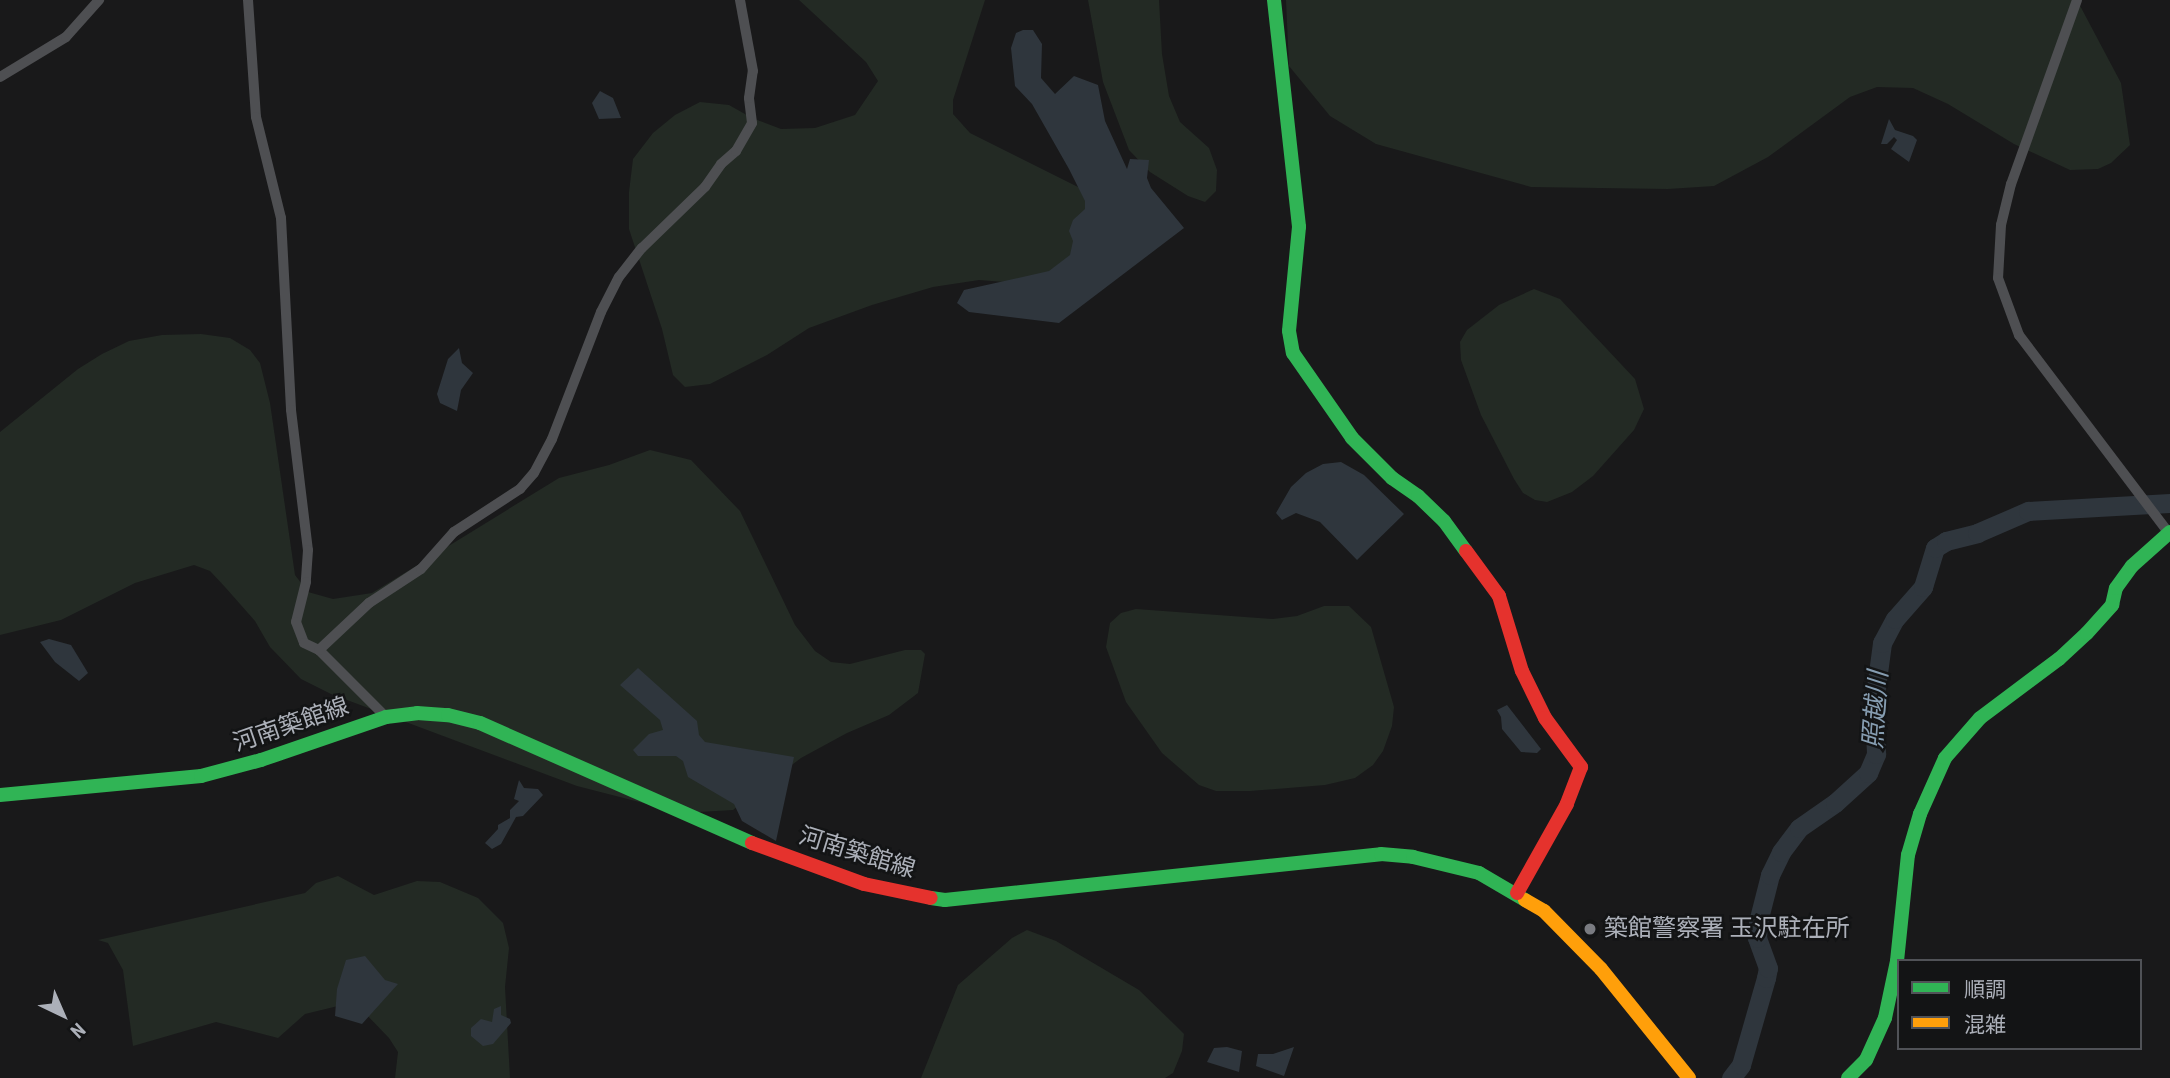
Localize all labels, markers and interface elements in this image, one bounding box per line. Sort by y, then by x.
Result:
water label: 照越川 [1858,670,1894,750]
street label: 河南築館線 [230,692,352,758]
street label: 河南築館線 [795,822,919,884]
place label: 築館警察署 玉沢駐在所 [1604,915,1850,943]
marker: 築館警察署 玉沢駐在所 [1582,921,1598,937]
legend [1897,959,2142,1050]
text: 順調 [1964,978,2006,1002]
north arrow [28,980,98,1050]
text: 混雑 [1964,1013,2006,1037]
text: N [66,1018,90,1043]

